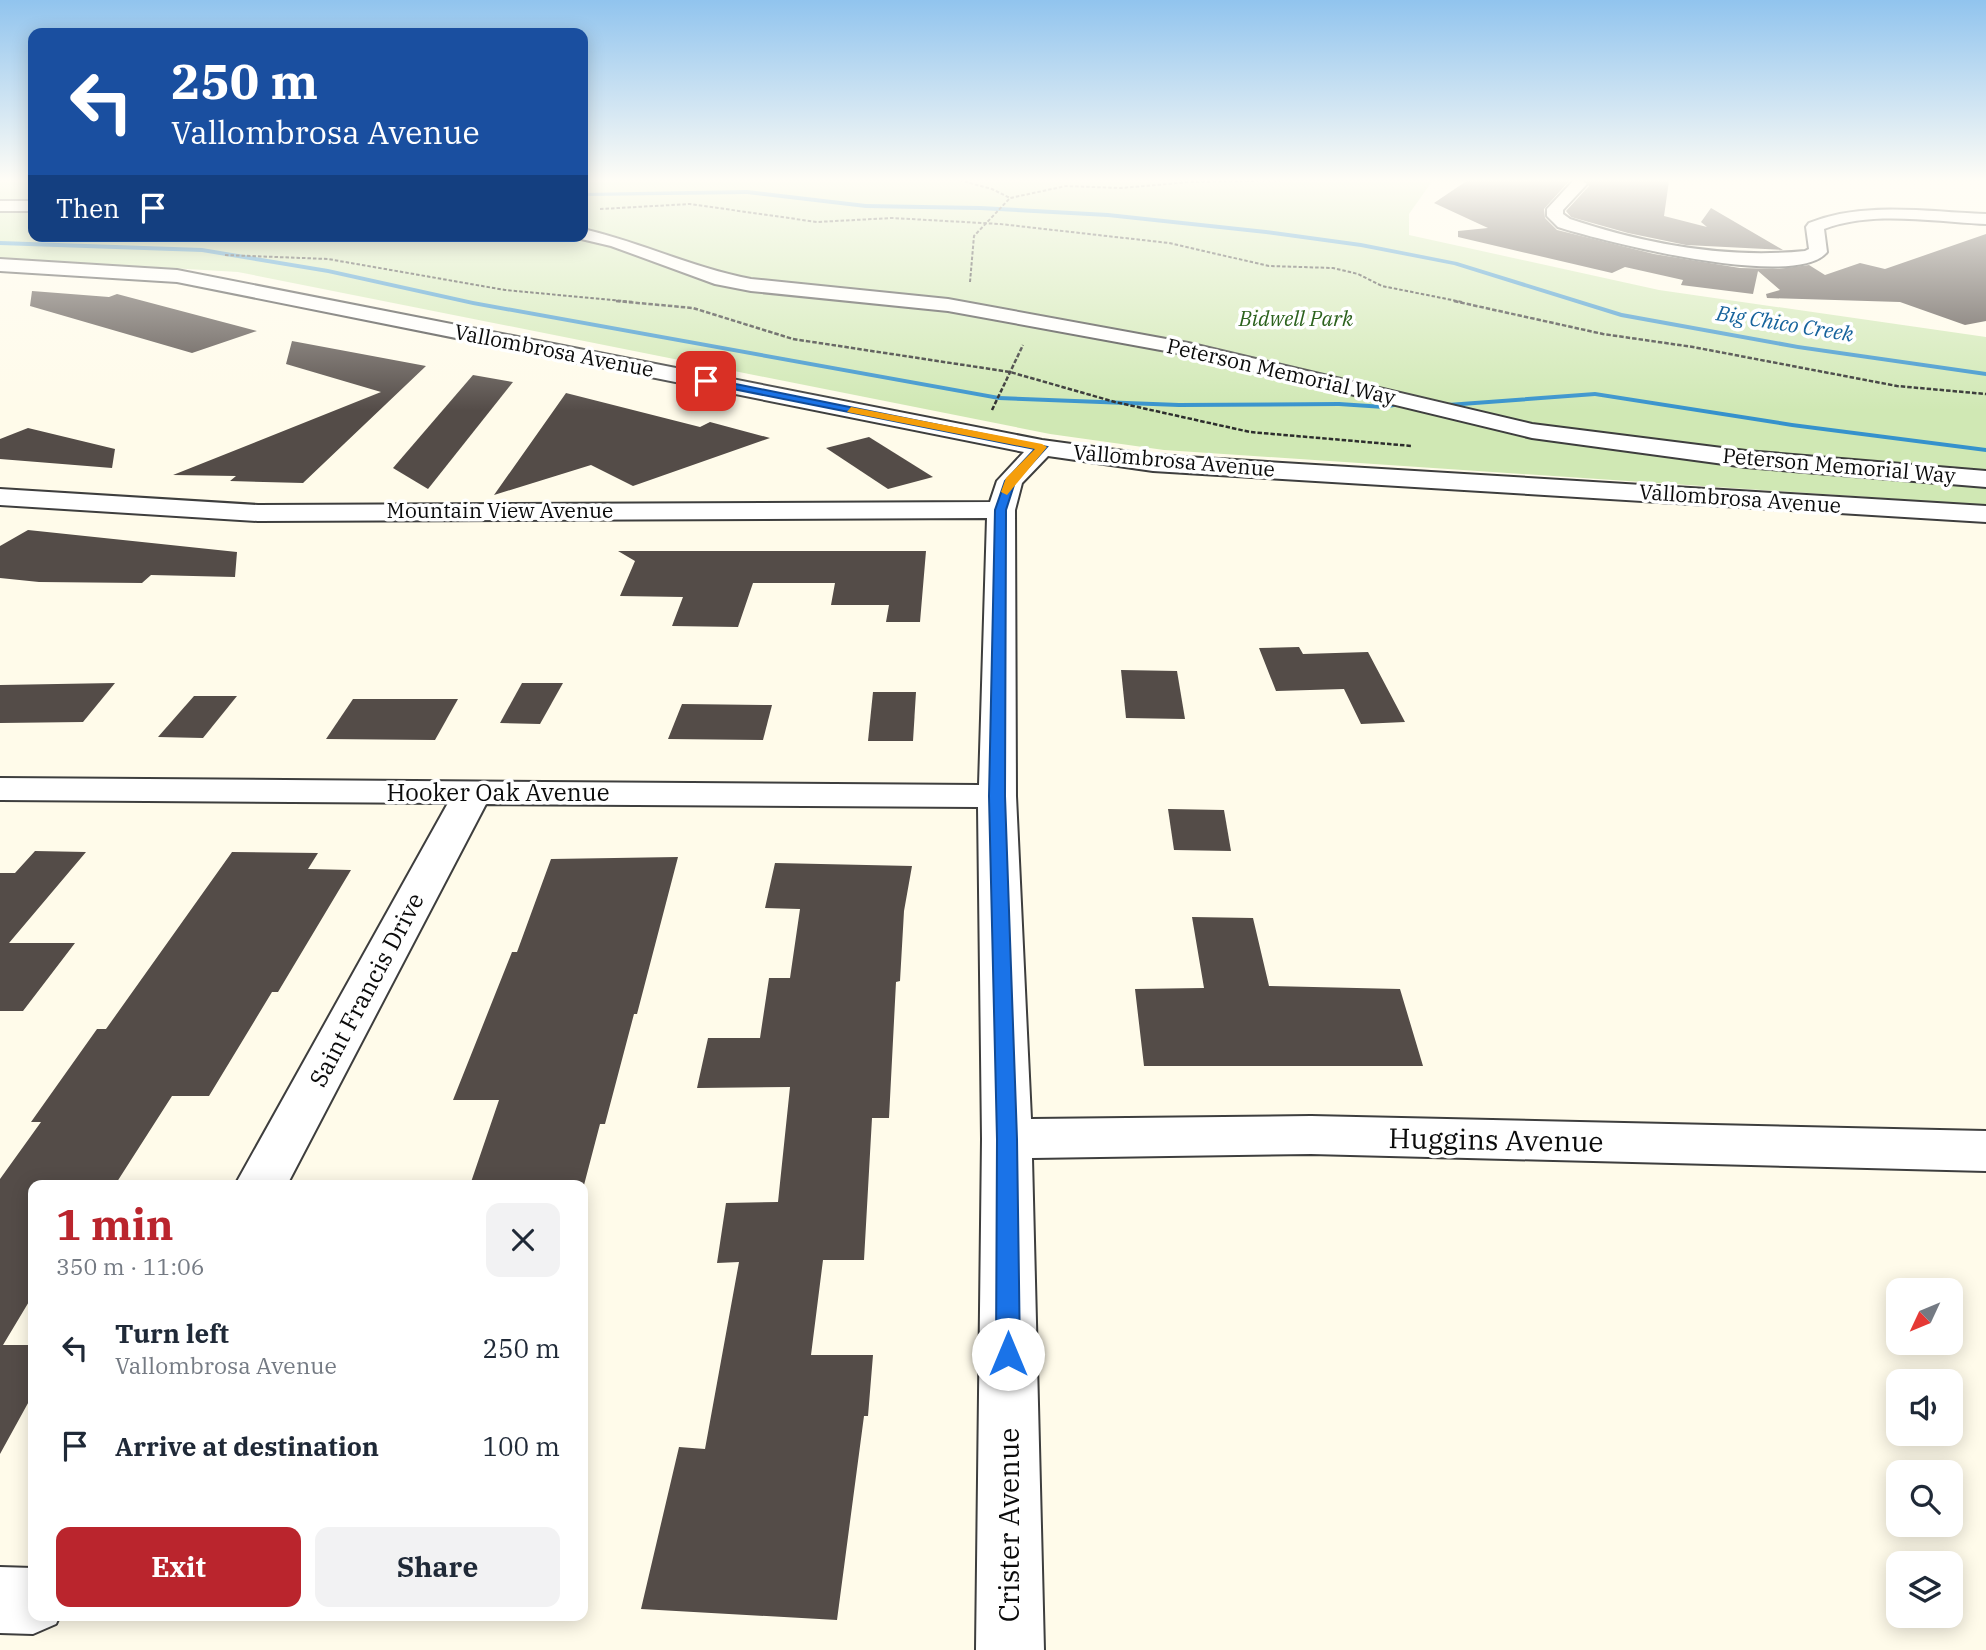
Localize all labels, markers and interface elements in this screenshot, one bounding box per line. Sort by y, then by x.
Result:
text: 250 m [171,49,318,112]
icon: left [56,56,147,147]
text: Vallombrosa Avenue [171,111,480,153]
icon: arrive [134,189,172,227]
text: Then [56,191,120,225]
water label: Big Chico Creek [1714,298,1857,348]
park label: Bidwell Park [1238,304,1354,332]
street label: Vallombrosa Avenue [452,317,656,383]
street label: Peterson Memorial Way [1164,331,1399,411]
pin [676,351,736,411]
icon: arrive [687,362,725,400]
street label: Vallombrosa Avenue [1072,437,1276,483]
street label: Peterson Memorial Way [1721,441,1958,489]
street label: Vallombrosa Avenue [1638,477,1842,519]
street label: Mountain View Avenue [387,496,613,524]
street label: Hooker Oak Avenue [386,776,610,808]
street label: Saint Francis Drive [301,887,431,1092]
street label: Huggins Avenue [1388,1119,1604,1160]
text: 1 min [56,1197,174,1252]
button: close [486,1203,560,1277]
text: 350 m · 11:06 [56,1251,205,1281]
north arrow [1886,1278,1964,1354]
map controls [1886,1278,1963,1628]
text: Turn left [115,1316,229,1350]
position arrow [971,1317,1045,1391]
icon: left [56,1329,94,1367]
text: 250 m [482,1331,560,1365]
text: Vallombrosa Avenue [115,1350,337,1380]
button: sound [1886,1369,1963,1446]
icon: arrive [56,1427,94,1465]
street label: Crister Avenue [990,1428,1027,1622]
text: Arrive at destination [115,1429,379,1463]
text: 100 m [482,1429,560,1463]
button: search [1886,1460,1963,1537]
button: Exit [56,1527,301,1607]
button: Share [315,1527,560,1607]
button: layers [1886,1551,1963,1628]

